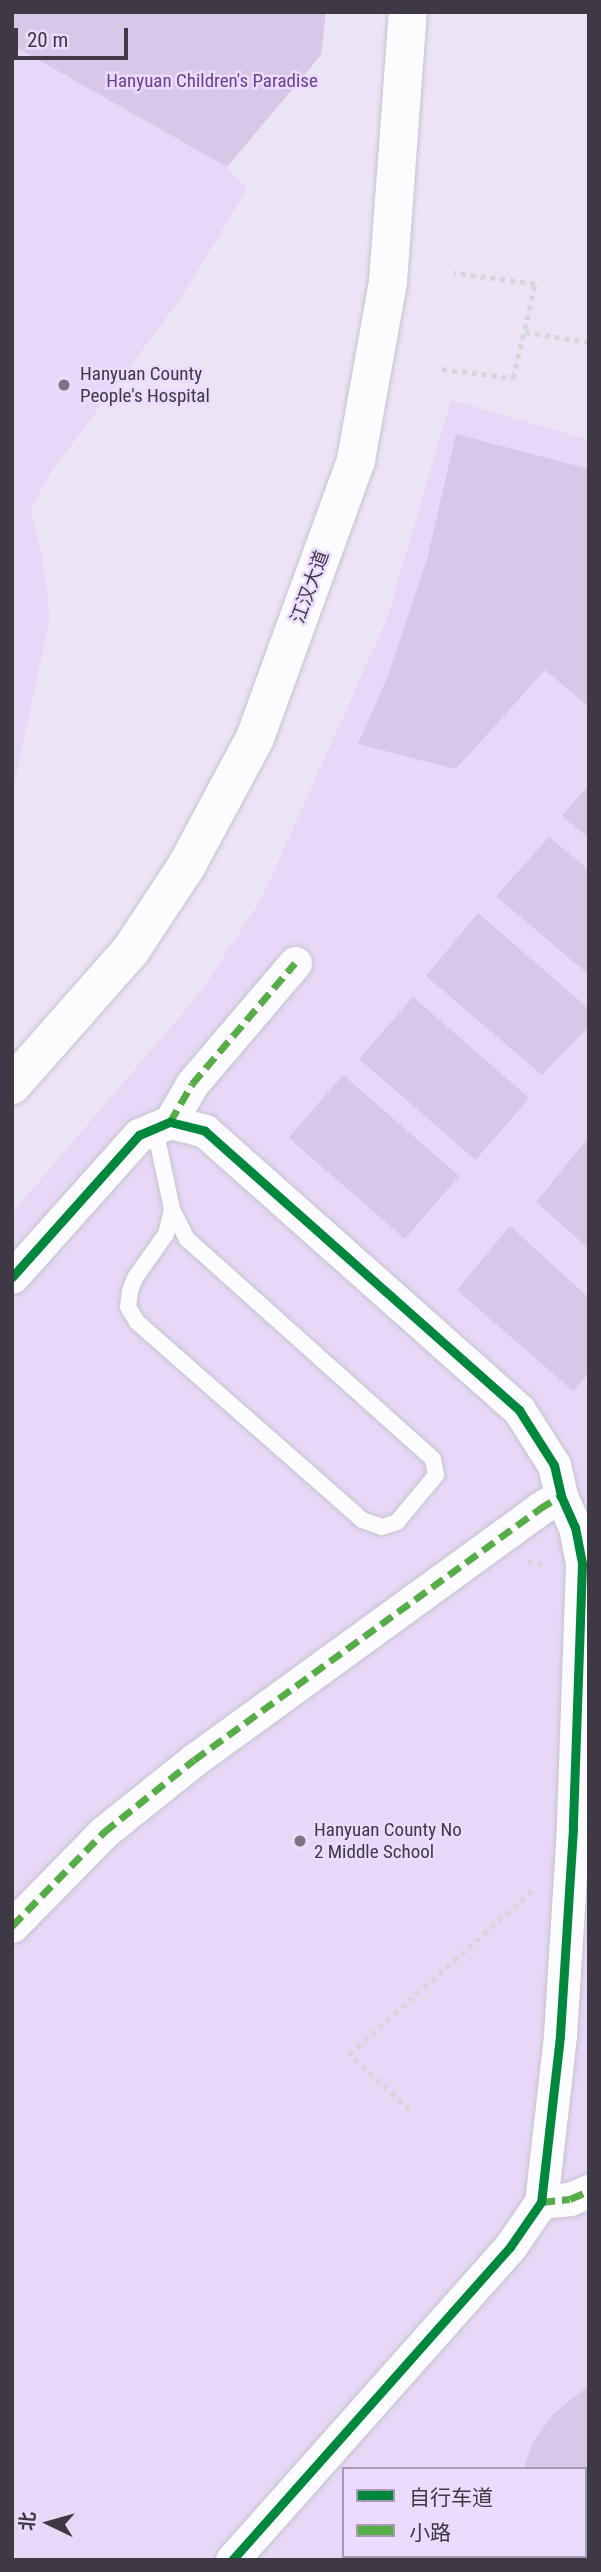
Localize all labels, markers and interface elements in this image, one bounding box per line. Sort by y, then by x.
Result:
scale bar [18,14,131,58]
text: 20 m [27,28,68,52]
park label: Hanyuan Children's Paradise [106,70,318,92]
place label: Hanyuan County People's Hospital [80,363,210,407]
marker: Hanyuan County People's Hospital [54,375,74,395]
street label: 江汉大道 [286,547,334,627]
place label: Hanyuan County No 2 Middle School [314,1819,462,1863]
marker: Hanyuan County No 2 Middle School [292,1833,308,1849]
legend [342,2467,587,2558]
text: 自行车道 [409,2486,493,2510]
north arrow [14,2488,84,2558]
text: 北 [15,2511,40,2532]
text: 小路 [409,2521,451,2545]

